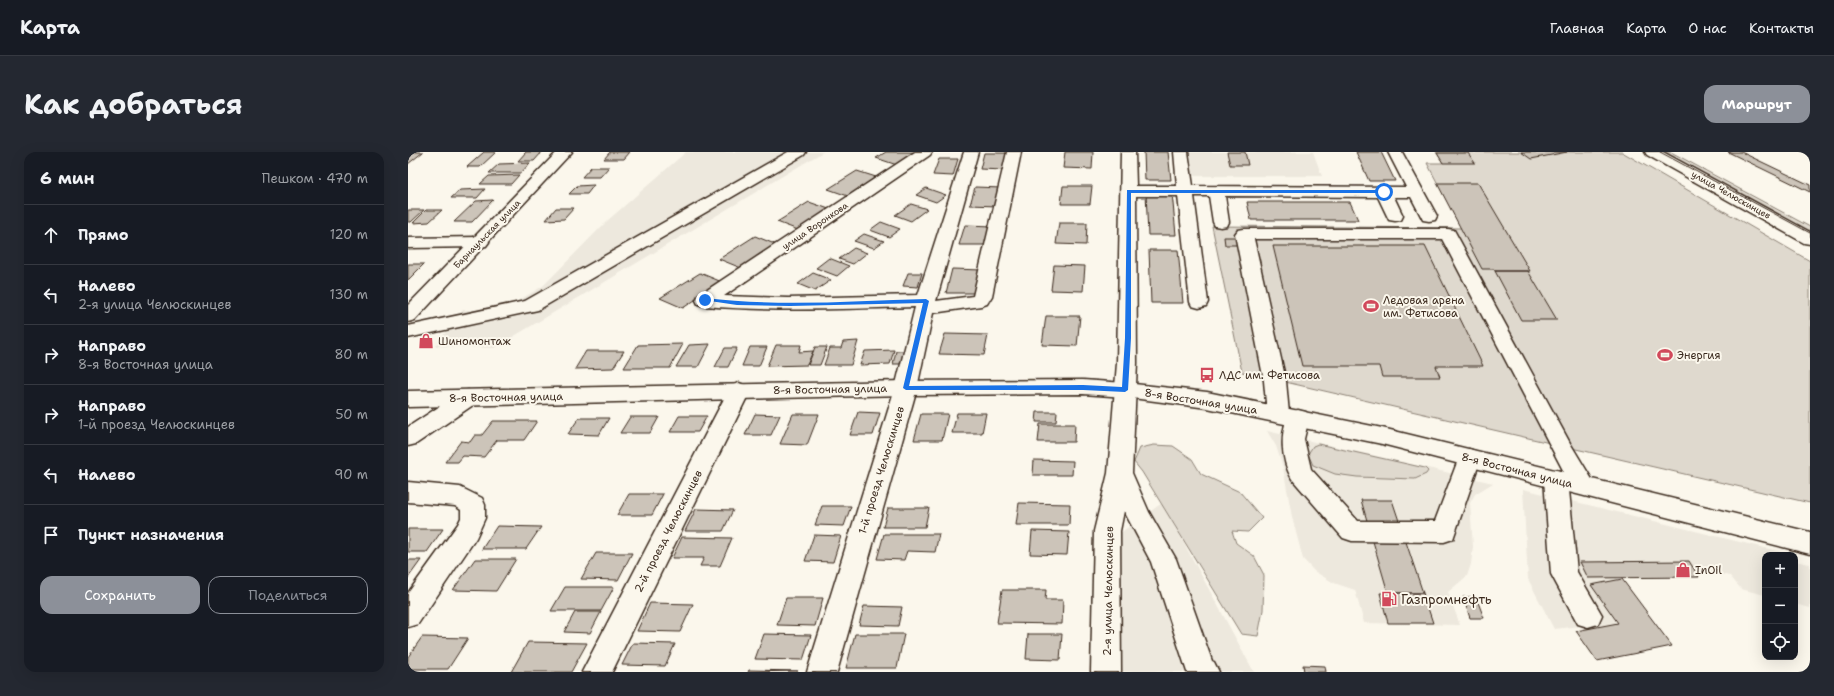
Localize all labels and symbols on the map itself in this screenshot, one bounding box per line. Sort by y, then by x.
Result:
street label: улица Челюскинцев [1689,168,1773,222]
route start [1375,183,1393,201]
street label: Барнаульская улица [451,197,523,271]
street label: улица Воронкова [780,199,851,253]
route end [696,291,714,309]
place label: Ледовая арена им. Фетисова [1383,293,1465,321]
sports icon: Ледовая арена им. Фетисова [1362,297,1380,315]
shop icon: Шиномонтаж [417,332,435,350]
place label: Шиномонтаж [438,334,511,349]
sports icon: Энергия [1656,346,1674,364]
place label: Энергия [1677,348,1721,363]
bus stop icon: ЛДС им. Фетисова [1198,366,1216,384]
place label: ЛДС им. Фетисова [1219,368,1320,383]
street label: 8-я Восточная улица [773,381,887,398]
street label: 8-я Восточная улица [1143,385,1259,418]
street label: 8-я Восточная улица [449,389,563,406]
street label: 1-й проезд Челюскинцев [855,404,908,536]
street label: 8-я Восточная улица [1460,449,1574,492]
street label: 2-й проезд Челюскинцев [631,467,706,595]
street label: 2-я улица Челюскинцев [1100,526,1117,656]
shop icon: InOil [1674,561,1692,579]
place label: InOil [1695,563,1722,578]
fuel station icon: Газпромнефть [1380,590,1398,608]
place label: Газпромнефть [1401,591,1492,608]

